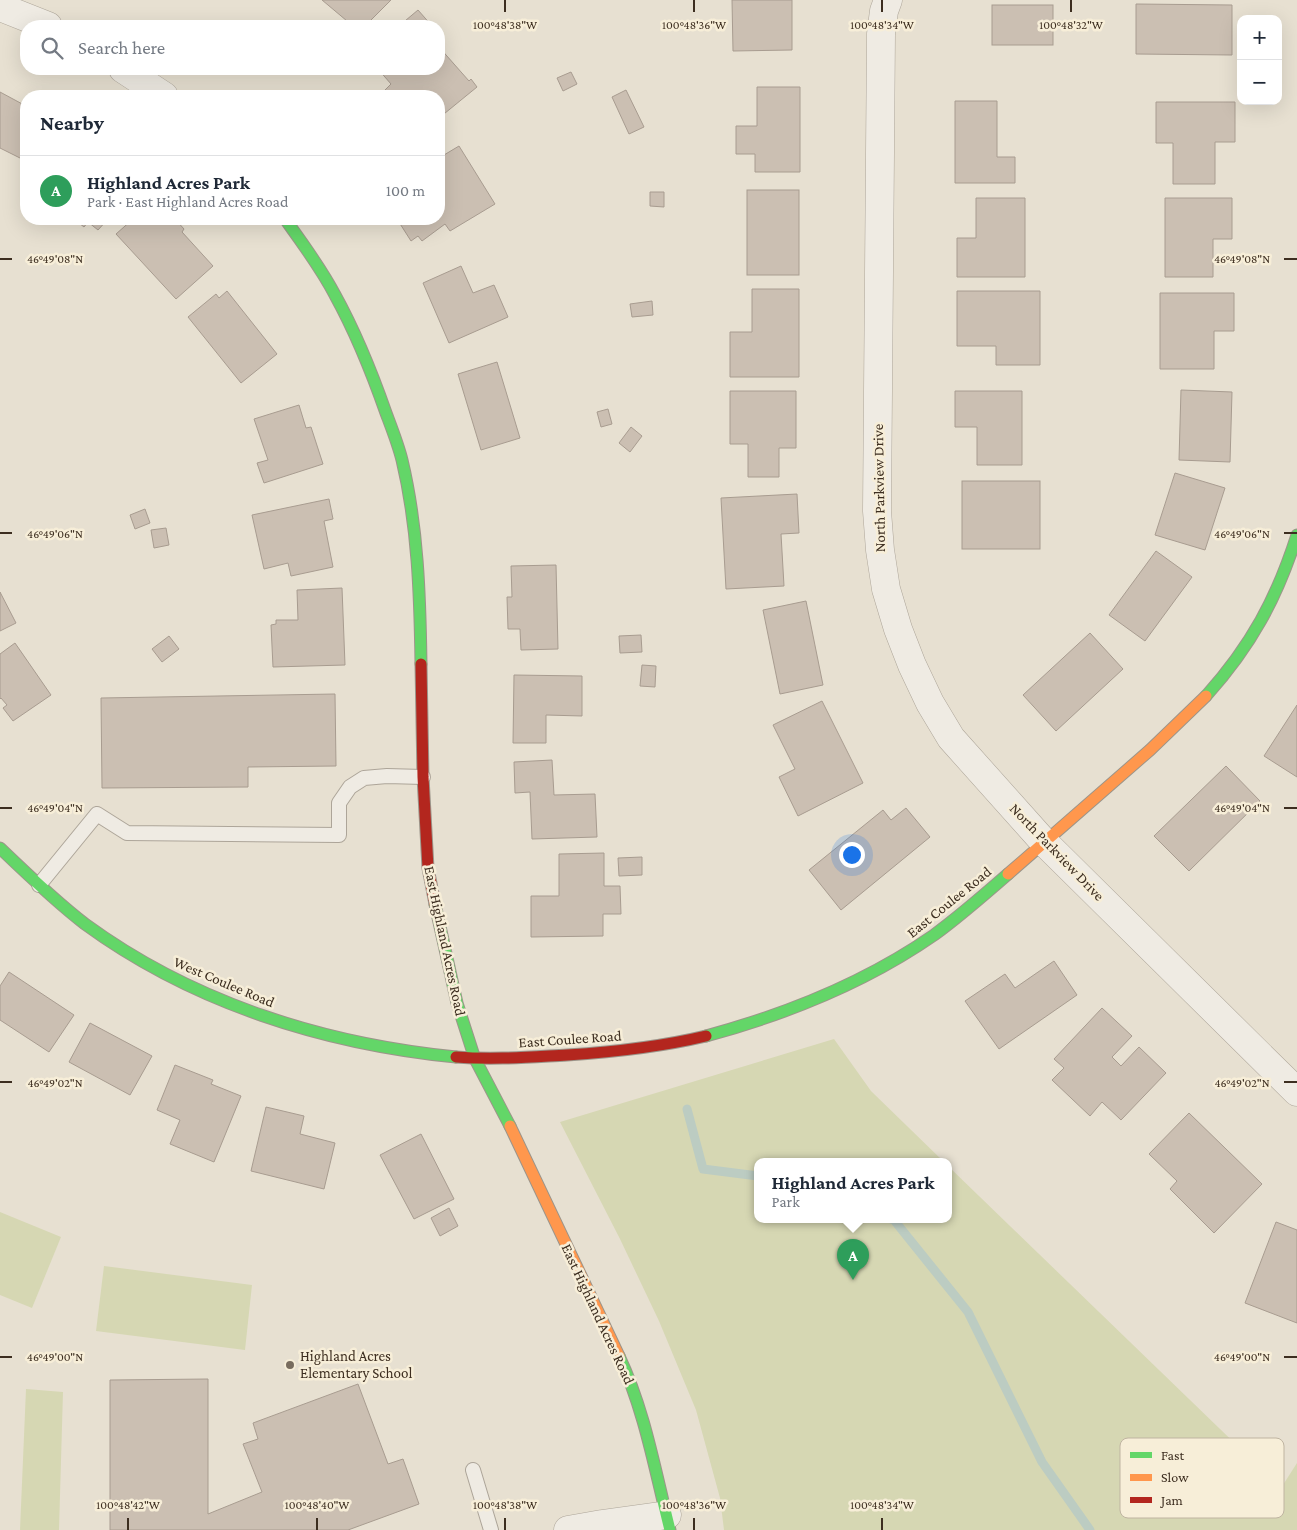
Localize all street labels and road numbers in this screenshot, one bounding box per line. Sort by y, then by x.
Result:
street label: North Parkview Drive [870,423,888,552]
street label: North Parkview Drive [1007,800,1108,904]
street label: East Coulee Road [904,863,994,941]
street label: East Highland Acres Road [420,865,469,1018]
street label: West Coulee Road [171,954,277,1010]
street label: East Coulee Road [518,1027,622,1051]
street label: East Highland Acres Road [558,1241,638,1387]

